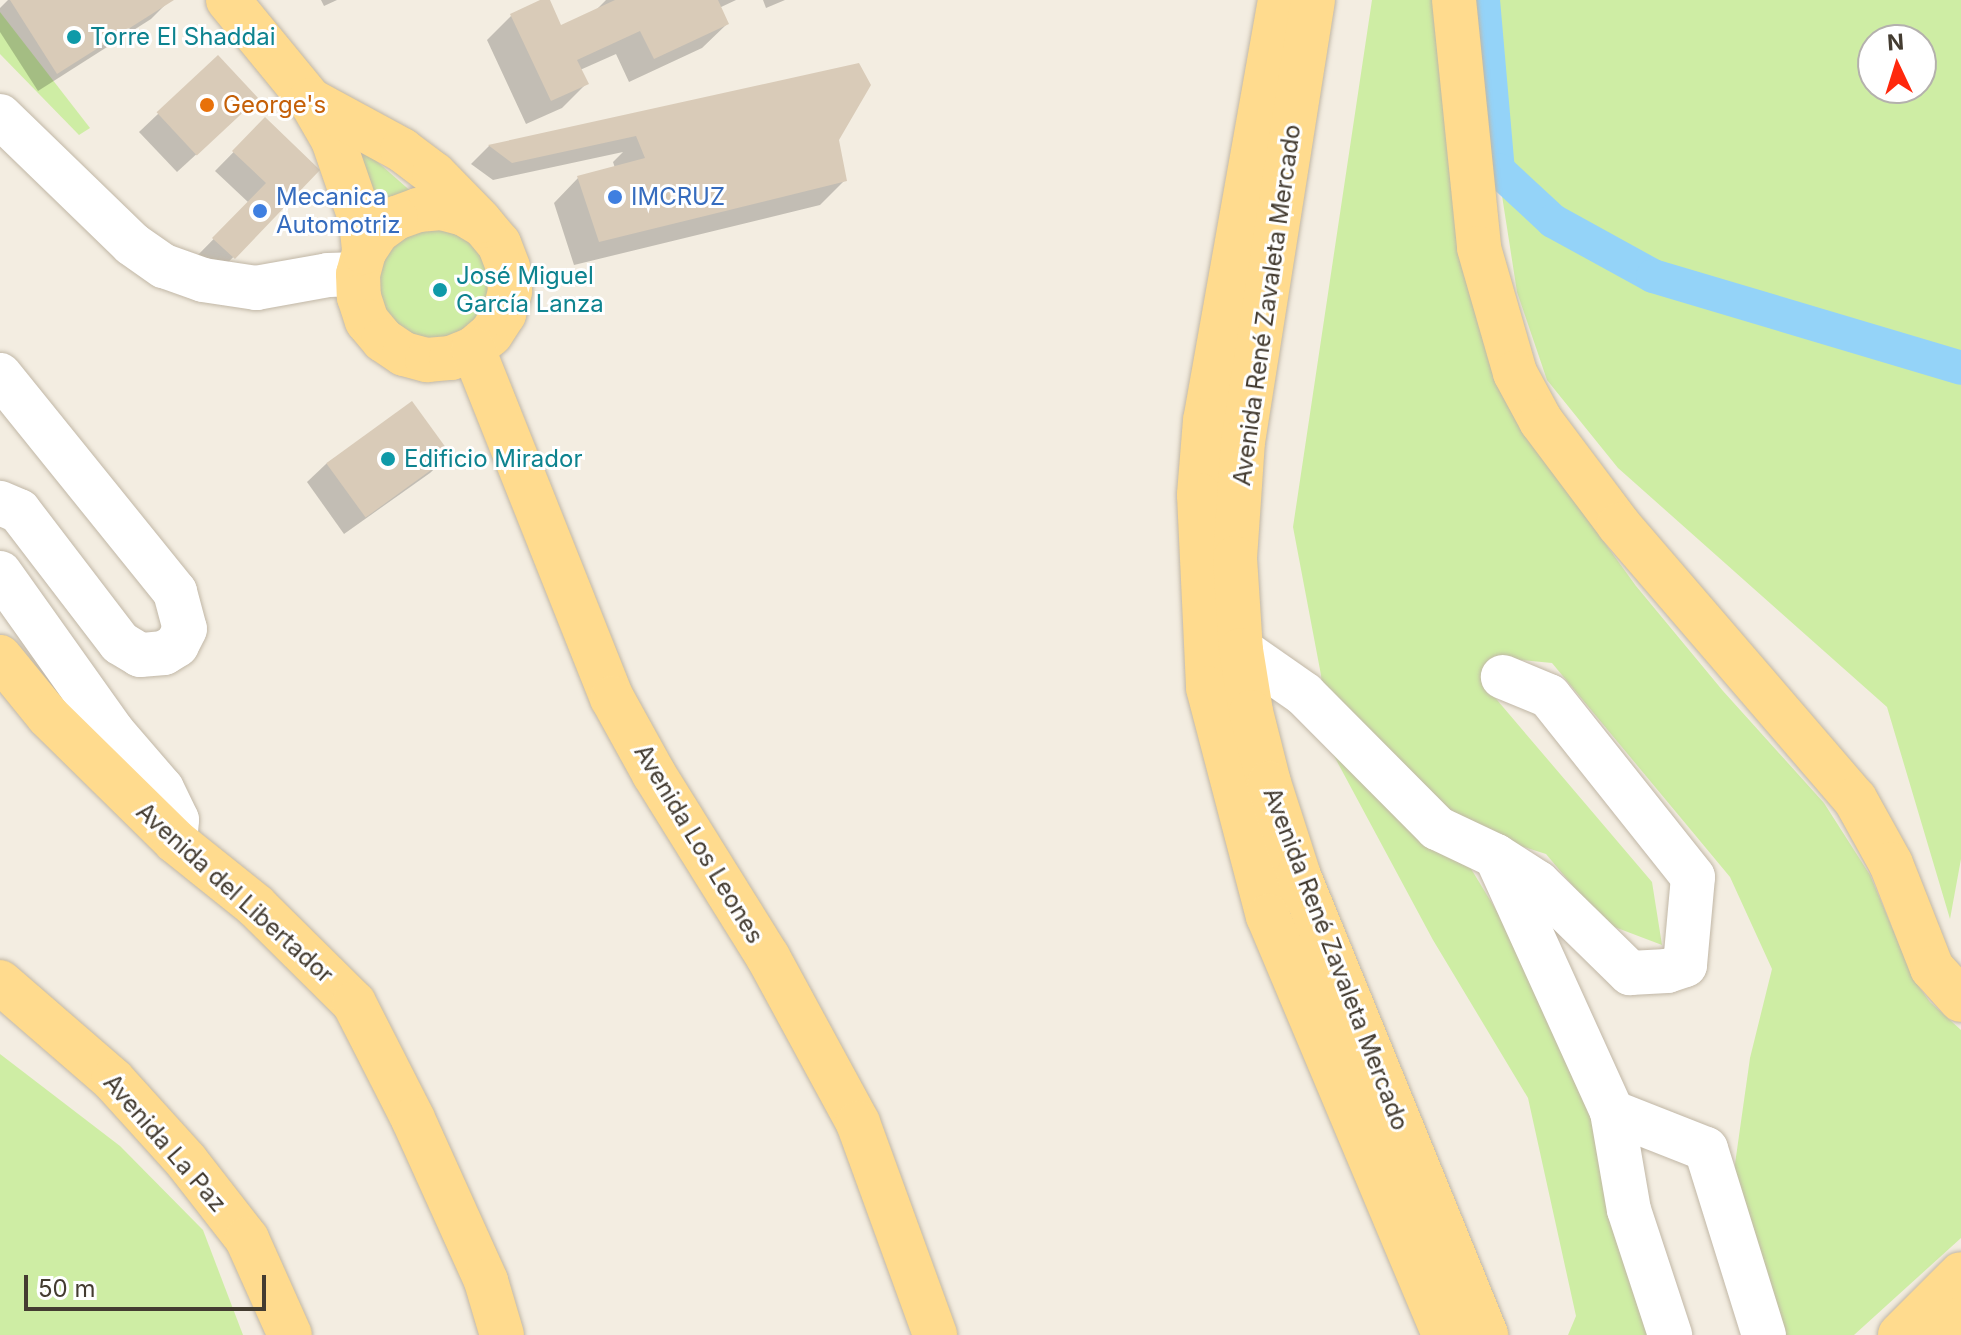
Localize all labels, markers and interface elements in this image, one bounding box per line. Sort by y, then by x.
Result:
place label: Torre El Shaddai [90,23,276,51]
north arrow [1857,24,1937,104]
marker: Torre El Shaddai [65,28,83,46]
text: N [1886,28,1905,56]
place label: George's [223,91,326,119]
marker: George's [198,96,216,114]
street label: Avenida René Zavaleta Mercado [1227,122,1307,488]
place label: Mecanica Automotriz [276,183,400,239]
place label: IMCRUZ [631,183,725,211]
marker: IMCRUZ [606,188,624,206]
marker: Mecanica Automotriz [251,202,269,220]
place label: José Miguel García Lanza [456,262,604,318]
marker: José Miguel García Lanza [431,281,449,299]
place label: Edificio Mirador [404,445,582,473]
marker: Edificio Mirador [379,450,397,468]
street label: Avenida Los Leones [628,739,770,949]
street label: Avenida René Zavaleta Mercado [1257,784,1415,1134]
street label: Avenida del Libertador [131,797,339,989]
street label: Avenida La Paz [97,1068,233,1218]
scale bar [28,1259,270,1309]
text: 50 m [38,1274,96,1303]

